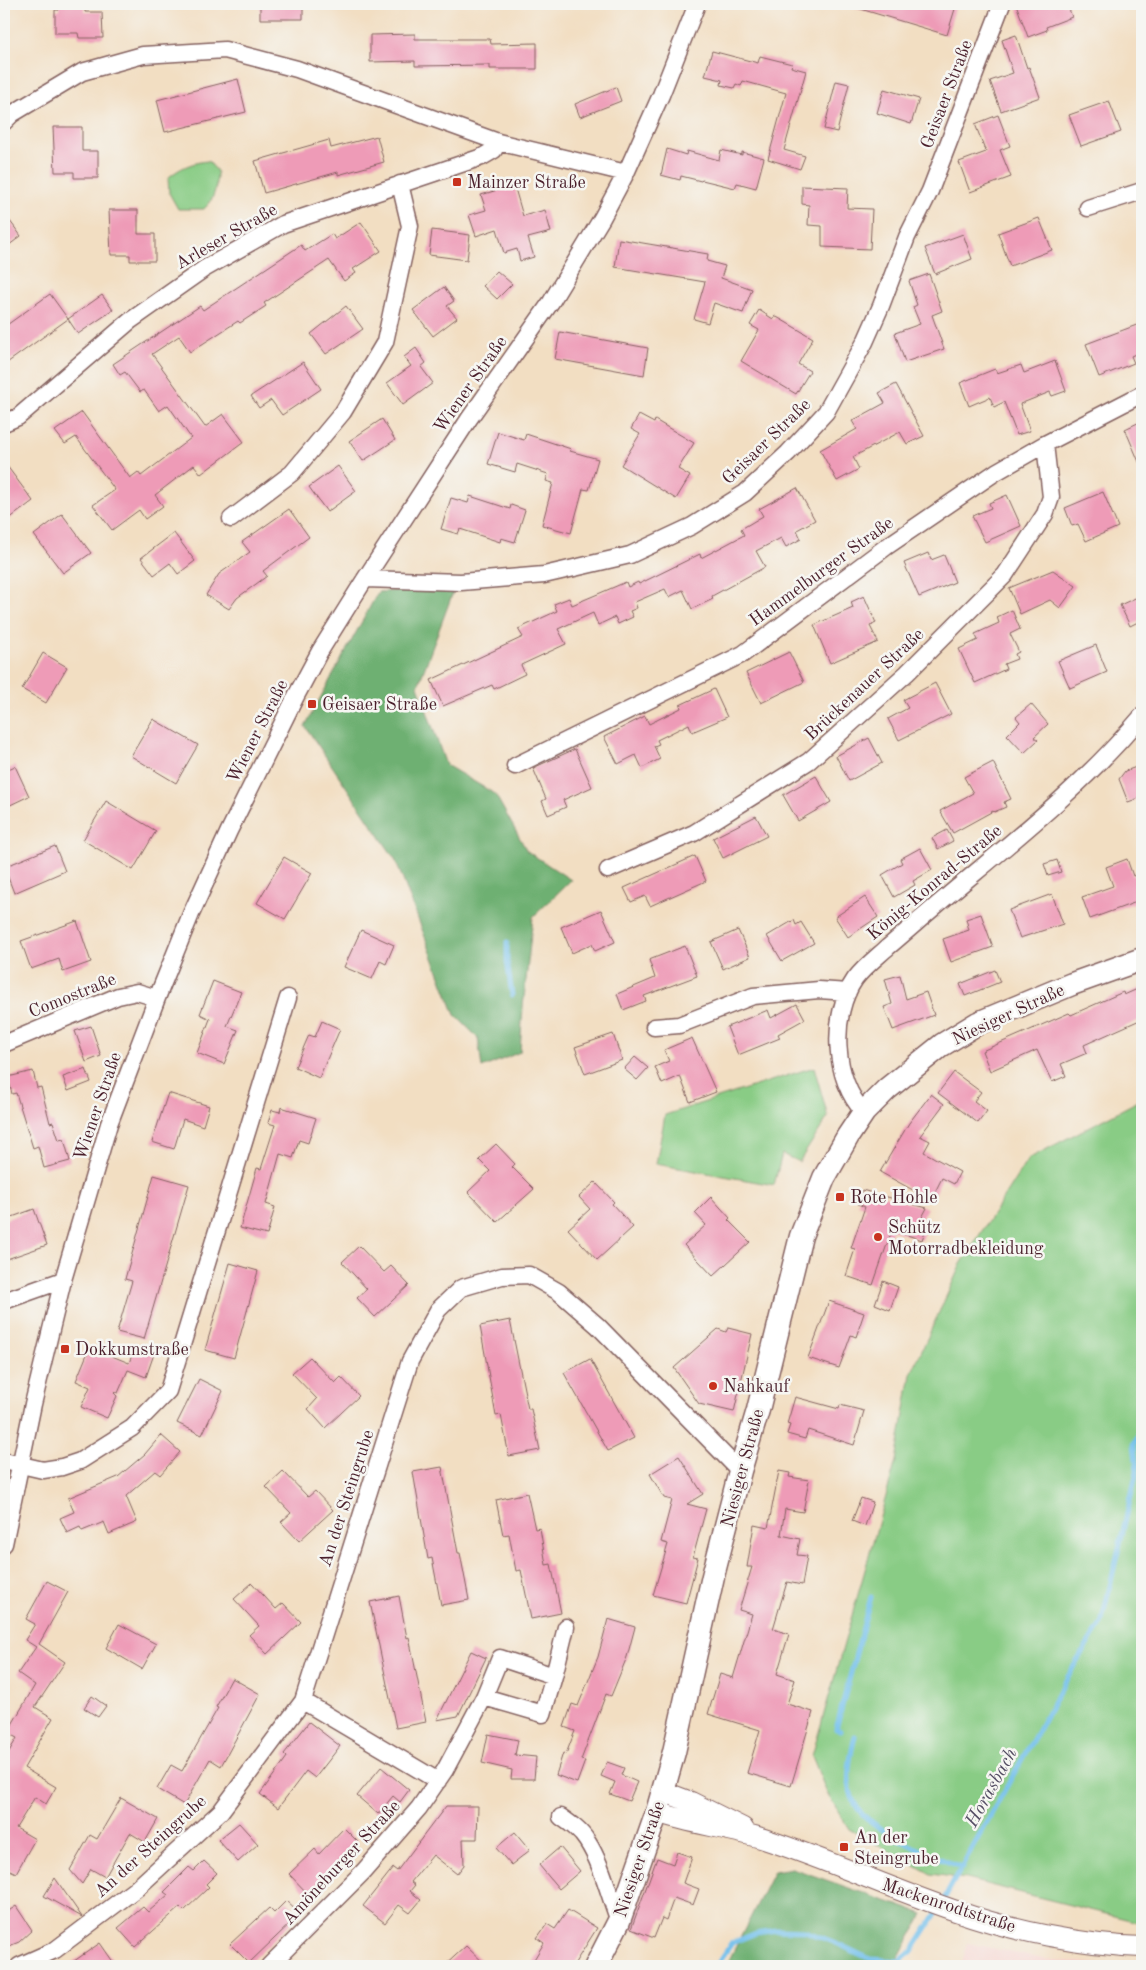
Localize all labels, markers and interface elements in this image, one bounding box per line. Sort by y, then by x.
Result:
street label: Geisaer Straße [918,37,976,151]
place label: Mainzer Straße [467,174,586,192]
marker: Mainzer Straße [451,176,463,188]
street label: Arleser Straße [173,201,280,273]
street label: Wiener Straße [431,333,511,436]
street label: Geisaer Straße [719,395,814,488]
street label: Hammelburger Straße [746,514,897,630]
street label: Brückenauer Straße [802,625,928,744]
street label: Wiener Straße [224,677,292,786]
place label: Geisaer Straße [322,696,437,714]
marker: Geisaer Straße [306,698,318,710]
street label: König-Konrad-Straße [864,821,1005,944]
street label: Comostraße [26,970,119,1022]
street label: Niesiger Straße [950,981,1067,1049]
street label: Wiener Straße [71,1050,125,1163]
place label: Rote Hohle [850,1189,937,1207]
marker: Rote Hohle [834,1191,846,1203]
place label: Schütz Motorradbekleidung [888,1219,1044,1258]
marker: Schütz Motorradbekleidung [872,1231,884,1243]
place label: Dokkumstraße [75,1341,189,1359]
marker: Dokkumstraße [59,1343,71,1355]
place label: Nahkauf [723,1378,790,1396]
marker: Nahkauf [707,1380,719,1392]
street label: Niesiger Straße [719,1407,767,1529]
street label: An der Steingrube [316,1427,378,1569]
water label: Horasbach [962,1745,1022,1832]
street label: An der Steingrube [91,1792,210,1901]
street label: Amöneburger Straße [280,1797,404,1928]
street label: Niesiger Straße [612,1799,668,1920]
place label: An der Steingrube [854,1829,939,1868]
marker: An der Steingrube [838,1841,850,1853]
street label: Mackenrodtstraße [880,1876,1018,1936]

